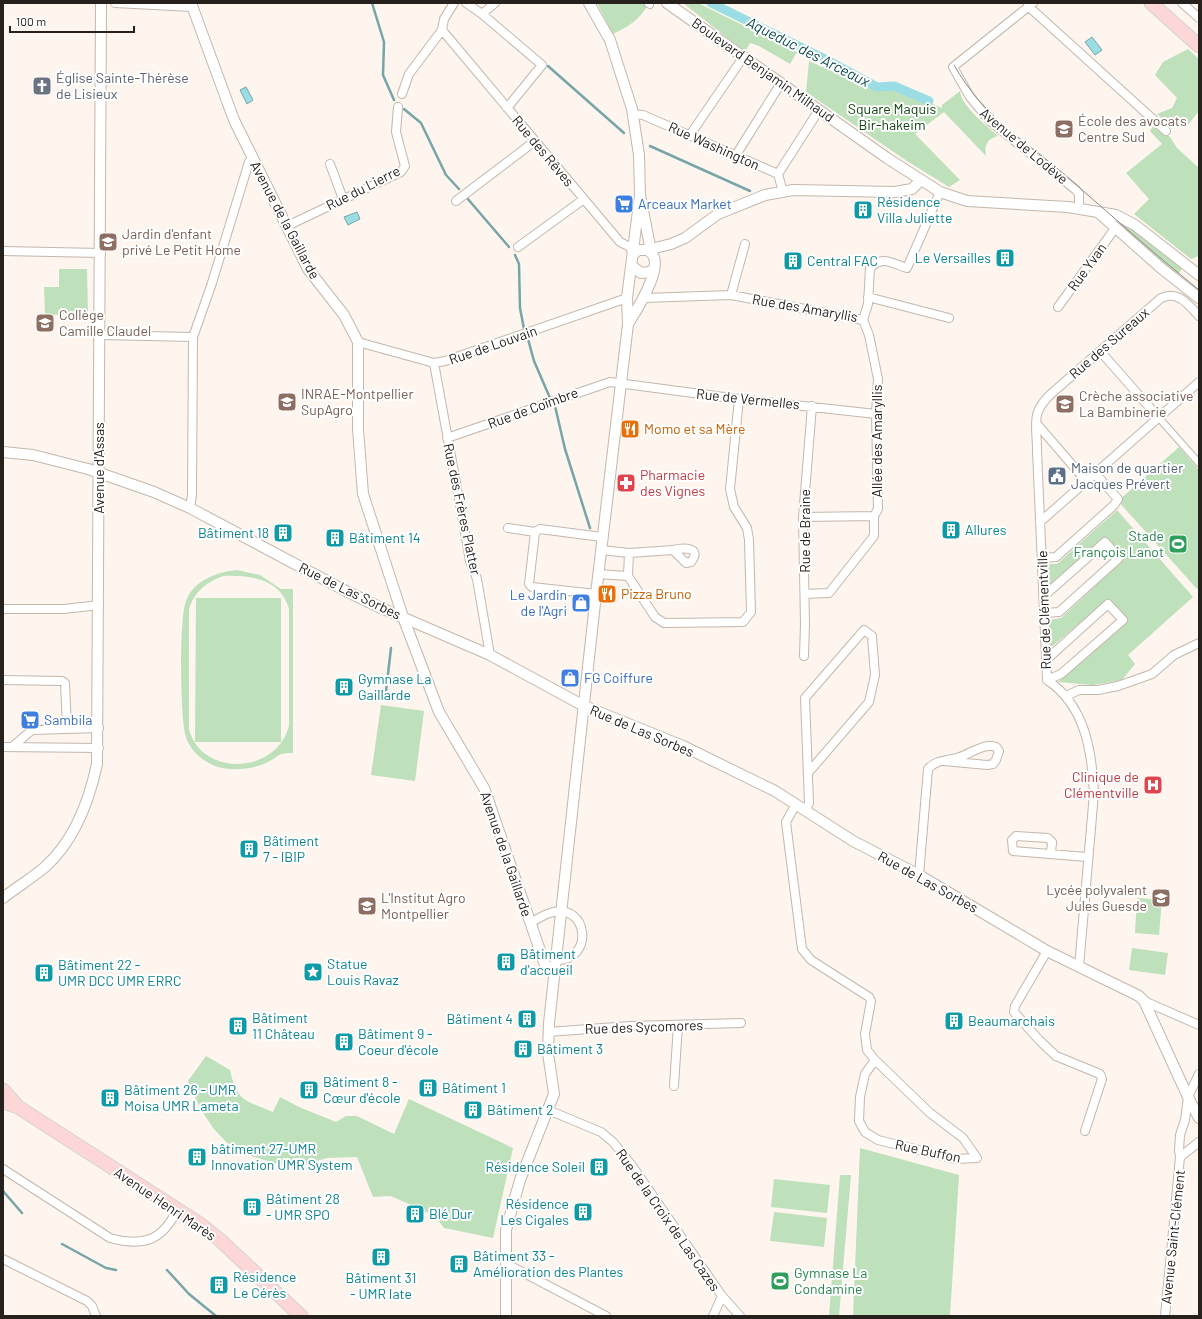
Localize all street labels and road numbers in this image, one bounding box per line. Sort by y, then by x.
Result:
street label: Boulevard Benjamin Milhaud [689,14,838,125]
street label: Avenue de Lodève [977,104,1072,187]
street label: Rue des Rêves [509,112,578,190]
street label: Rue Washington [666,118,762,173]
street label: Avenue de la Gaillarde [247,158,324,282]
street label: Rue du Lierre [323,162,403,213]
street label: Rue Yvan [1064,239,1110,294]
street label: Rue des Amaryllis [751,290,859,325]
street label: Rue des Sureaux [1065,303,1152,382]
street label: Rue de Louvain [447,321,539,368]
street label: Rue de Coïmbre [485,383,580,432]
street label: Allée des Amaryllis [868,384,885,498]
street label: Rue de Vermelles [696,385,801,412]
street label: Avenue d'Assas [90,422,107,514]
street label: Rue des Frères Platter [440,442,485,576]
street label: Rue de Braine [796,489,813,573]
street label: Rue de Clémentville [1033,550,1054,670]
street label: Rue de Las Sorbes [296,558,404,623]
street label: Rue de Las Sorbes [588,701,697,760]
street label: Avenue de la Gaillarde [477,789,536,919]
street label: Rue de Las Sorbes [875,847,981,916]
street label: Rue des Sycomores [585,1016,704,1037]
street label: Rue Buffon [894,1135,963,1166]
street label: Rue de la Croix de Las Cazes [613,1145,724,1294]
street label: Avenue Henri Marès [111,1163,220,1244]
street label: Avenue Saint-Clément [1157,1169,1188,1305]

